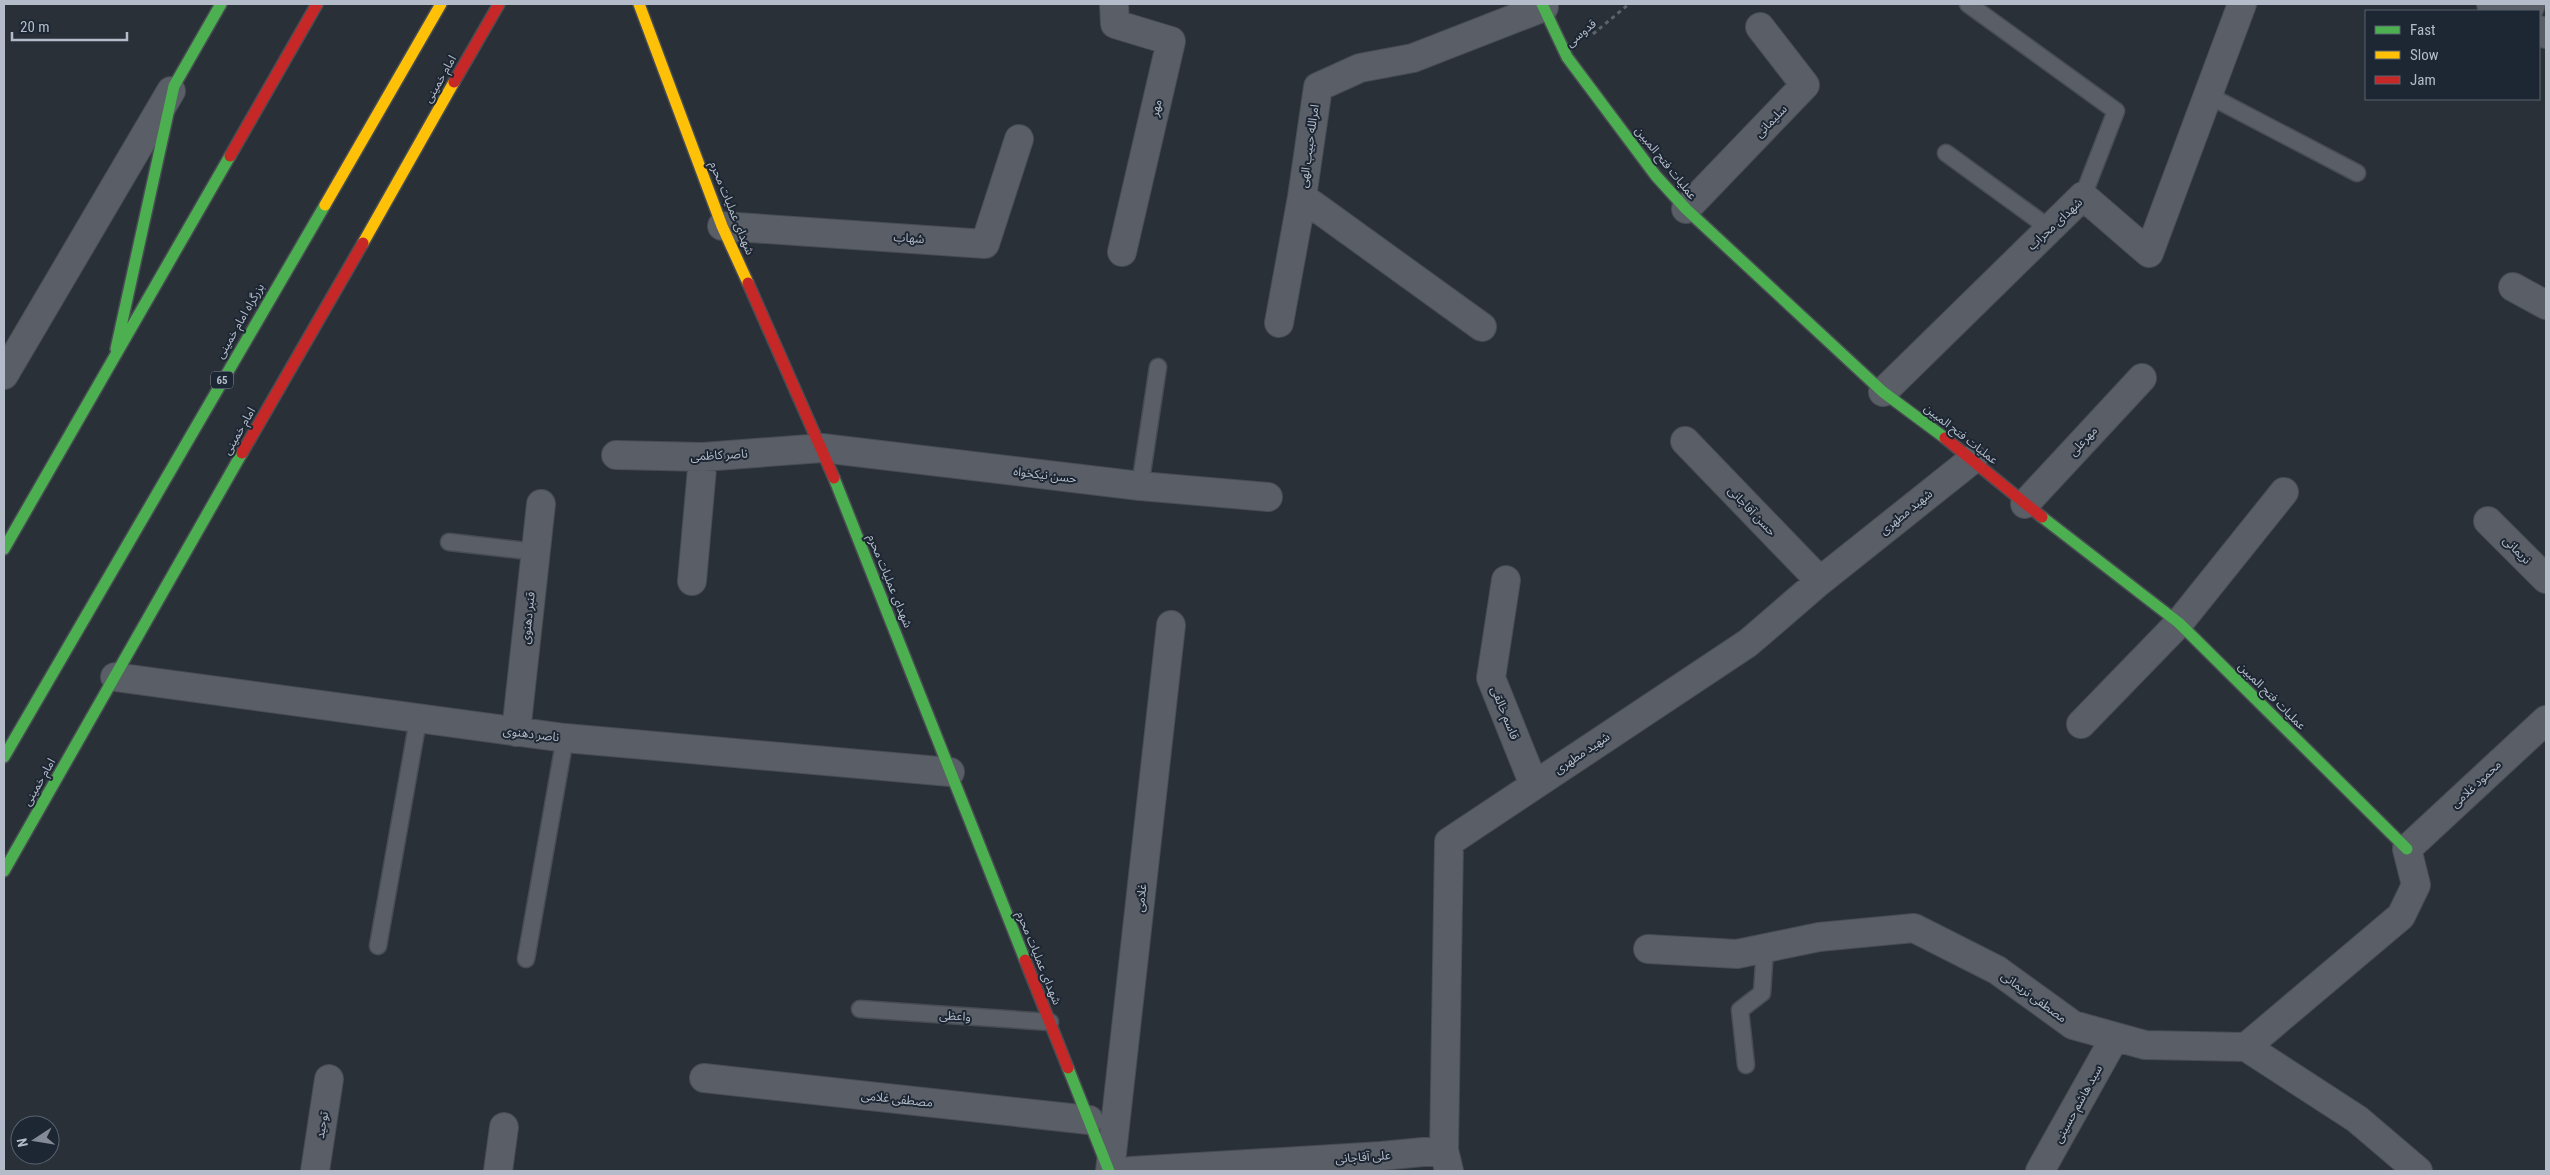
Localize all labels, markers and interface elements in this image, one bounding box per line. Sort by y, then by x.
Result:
scale bar [12,10,128,42]
legend [2365,10,2540,100]
street label: قدوسی [1563,16,1599,50]
text: 20 m [20,18,50,36]
text: Fast [2410,21,2435,39]
text: Slow [2410,46,2439,64]
street label: امام خمینی [421,53,461,106]
text: Jam [2410,71,2436,89]
street label: مهر [1147,98,1165,119]
street label: سلیمانی [1752,102,1790,140]
street label: امرالله حبیب الهی [1296,103,1322,189]
street label: عملیات فتح المبین [1631,124,1700,204]
street label: شهدای عملیات محرم [705,159,757,258]
street label: شهدای محراب [2025,195,2085,253]
street label: شهاب [893,230,925,246]
street label: بزرگراه امام خمینی [213,281,269,362]
road number: 65 [211,372,233,388]
street label: عملیات فتح المبین [1920,401,2001,469]
street label: امام خمینی [220,405,260,458]
street label: مهرعلی [2066,423,2100,459]
street label: ناصر کاظمی [690,447,748,463]
street label: حسن نیکخواه [1013,464,1077,486]
street label: حسن آقاجانی [1725,483,1779,539]
street label: شهید مطهری [1877,486,1935,538]
street label: شهدای عملیات محرم [863,532,915,631]
street label: نریمانی [2500,533,2534,567]
street label: قنبر دهنوی [518,591,538,645]
street label: عملیات فتح المبین [2234,659,2309,734]
street label: قاسم خالقی [1486,684,1522,742]
street label: ناصر دهنوی [502,724,560,744]
street label: شهید مطهری [1552,729,1612,777]
street label: امام خمینی [20,756,60,809]
street label: محمود غلامی [2448,757,2504,811]
street label: غلامی [1133,883,1149,913]
street label: شهدای عملیات محرم [1012,909,1064,1008]
street label: مصطفی نریمانی [1999,969,2069,1025]
street label: واعظی [939,1008,971,1024]
street label: سید هاشم حسینی [2051,1063,2107,1146]
street label: مصطفی غلامی [860,1088,934,1110]
street label: توحید [313,1110,331,1140]
north arrow [10,1115,60,1165]
text: N [14,1137,31,1149]
street label: علی آقاجانی [1335,1148,1391,1166]

